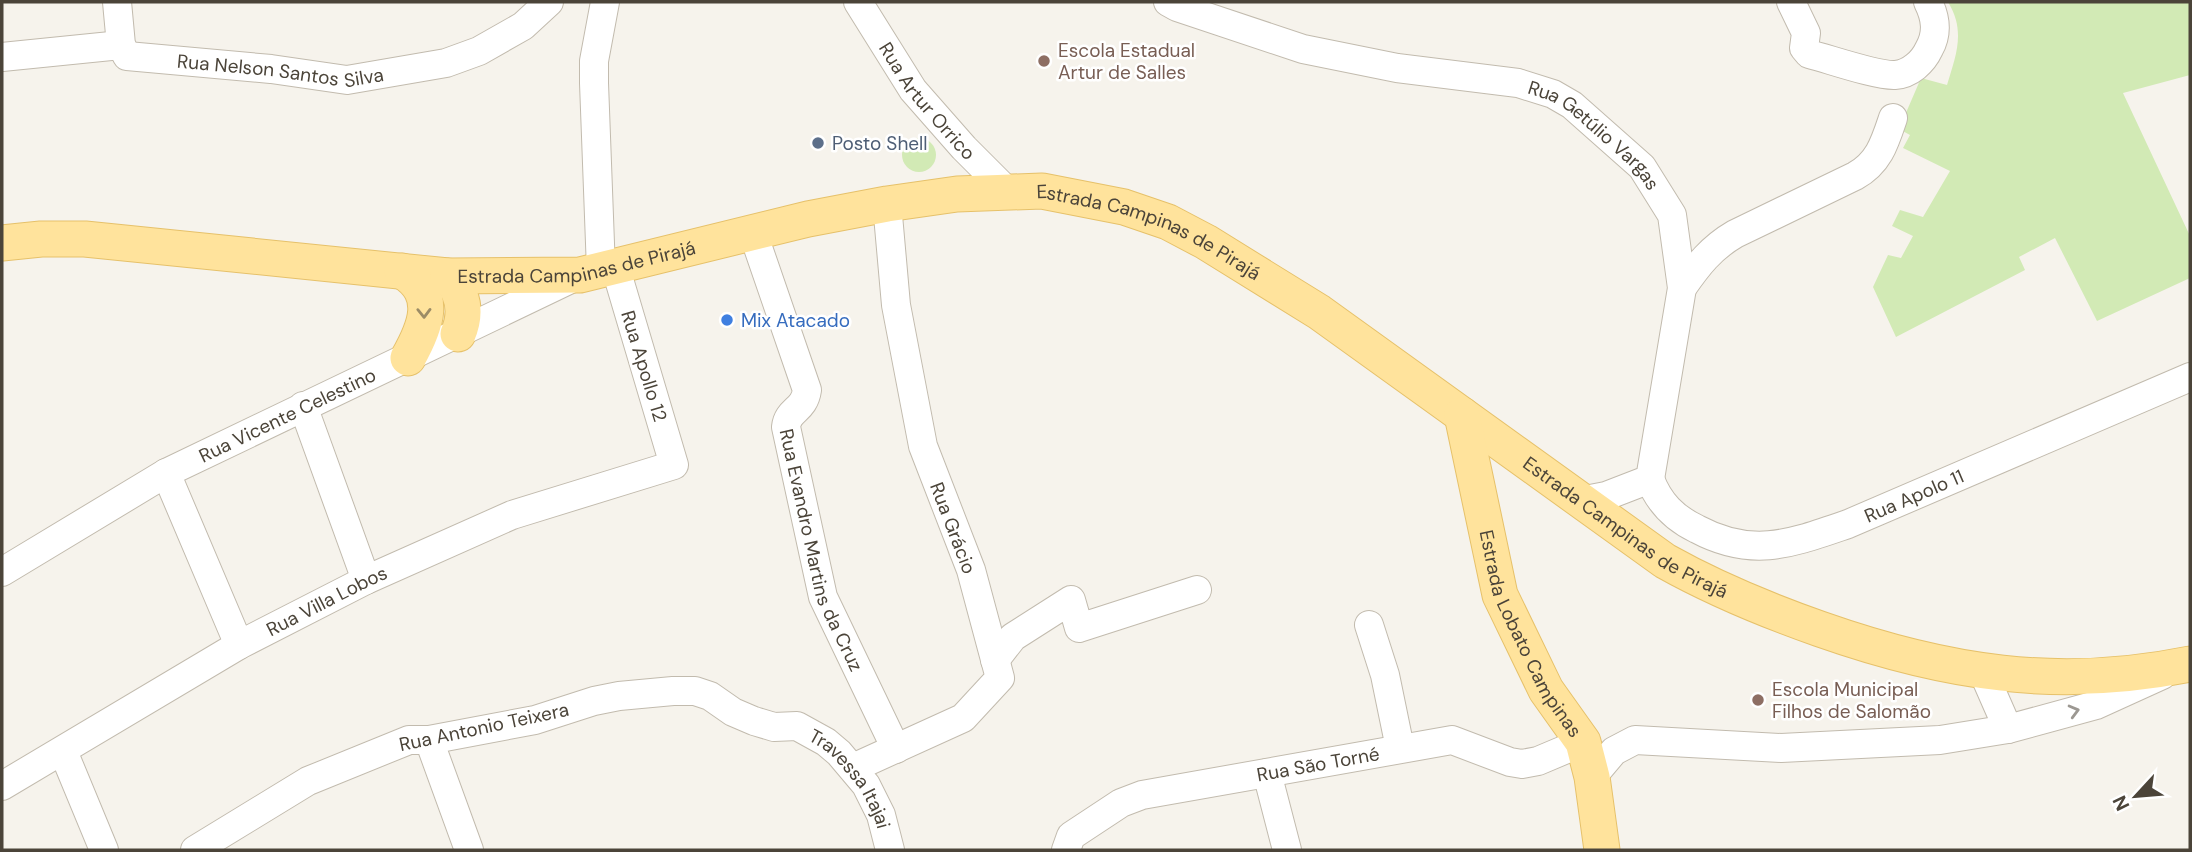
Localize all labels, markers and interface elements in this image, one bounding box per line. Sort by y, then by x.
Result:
street label: Rua Artur Orrico [874,37,981,165]
place label: Escola Estadual Artur de Salles [1058,38,1195,85]
street label: Rua Nelson Santos Silva [176,48,385,93]
marker: Escola Estadual Artur de Salles [1036,53,1052,69]
street label: Rua Getúlio Vargas [1525,74,1666,194]
place label: Posto Shell [832,131,928,156]
marker: Posto Shell [810,135,826,151]
street label: Estrada Campinas de Pirajá [1036,178,1266,286]
street label: Estrada Campinas de Pirajá [457,235,698,288]
one-way arrow [417,307,432,318]
street label: Rua Apollo 12 [615,307,673,425]
place label: Mix Atacado [741,308,850,333]
marker: Mix Atacado [719,312,735,328]
street label: Rua Vicente Celestino [195,362,380,468]
street label: Rua Evandro Martins da Cruz [774,426,869,675]
street label: Estrada Campinas de Pirajá [1518,451,1732,604]
street label: Rua Apolo 11 [1860,463,1967,528]
street label: Rua Grácio [924,479,982,577]
street label: Estrada Lobato Campinas [1474,528,1588,742]
street label: Rua Villa Lobos [262,560,391,642]
place label: Escola Municipal Filhos de Salomão [1772,677,1931,724]
marker: Escola Municipal Filhos de Salomão [1750,692,1766,708]
street label: Rua Antonio Teixera [397,697,571,757]
one-way arrow [2068,705,2080,719]
street label: Travessa Itajai [805,723,896,831]
street label: Rua São Torné [1255,741,1381,787]
north arrow [2101,761,2171,831]
text: N [2107,792,2135,815]

